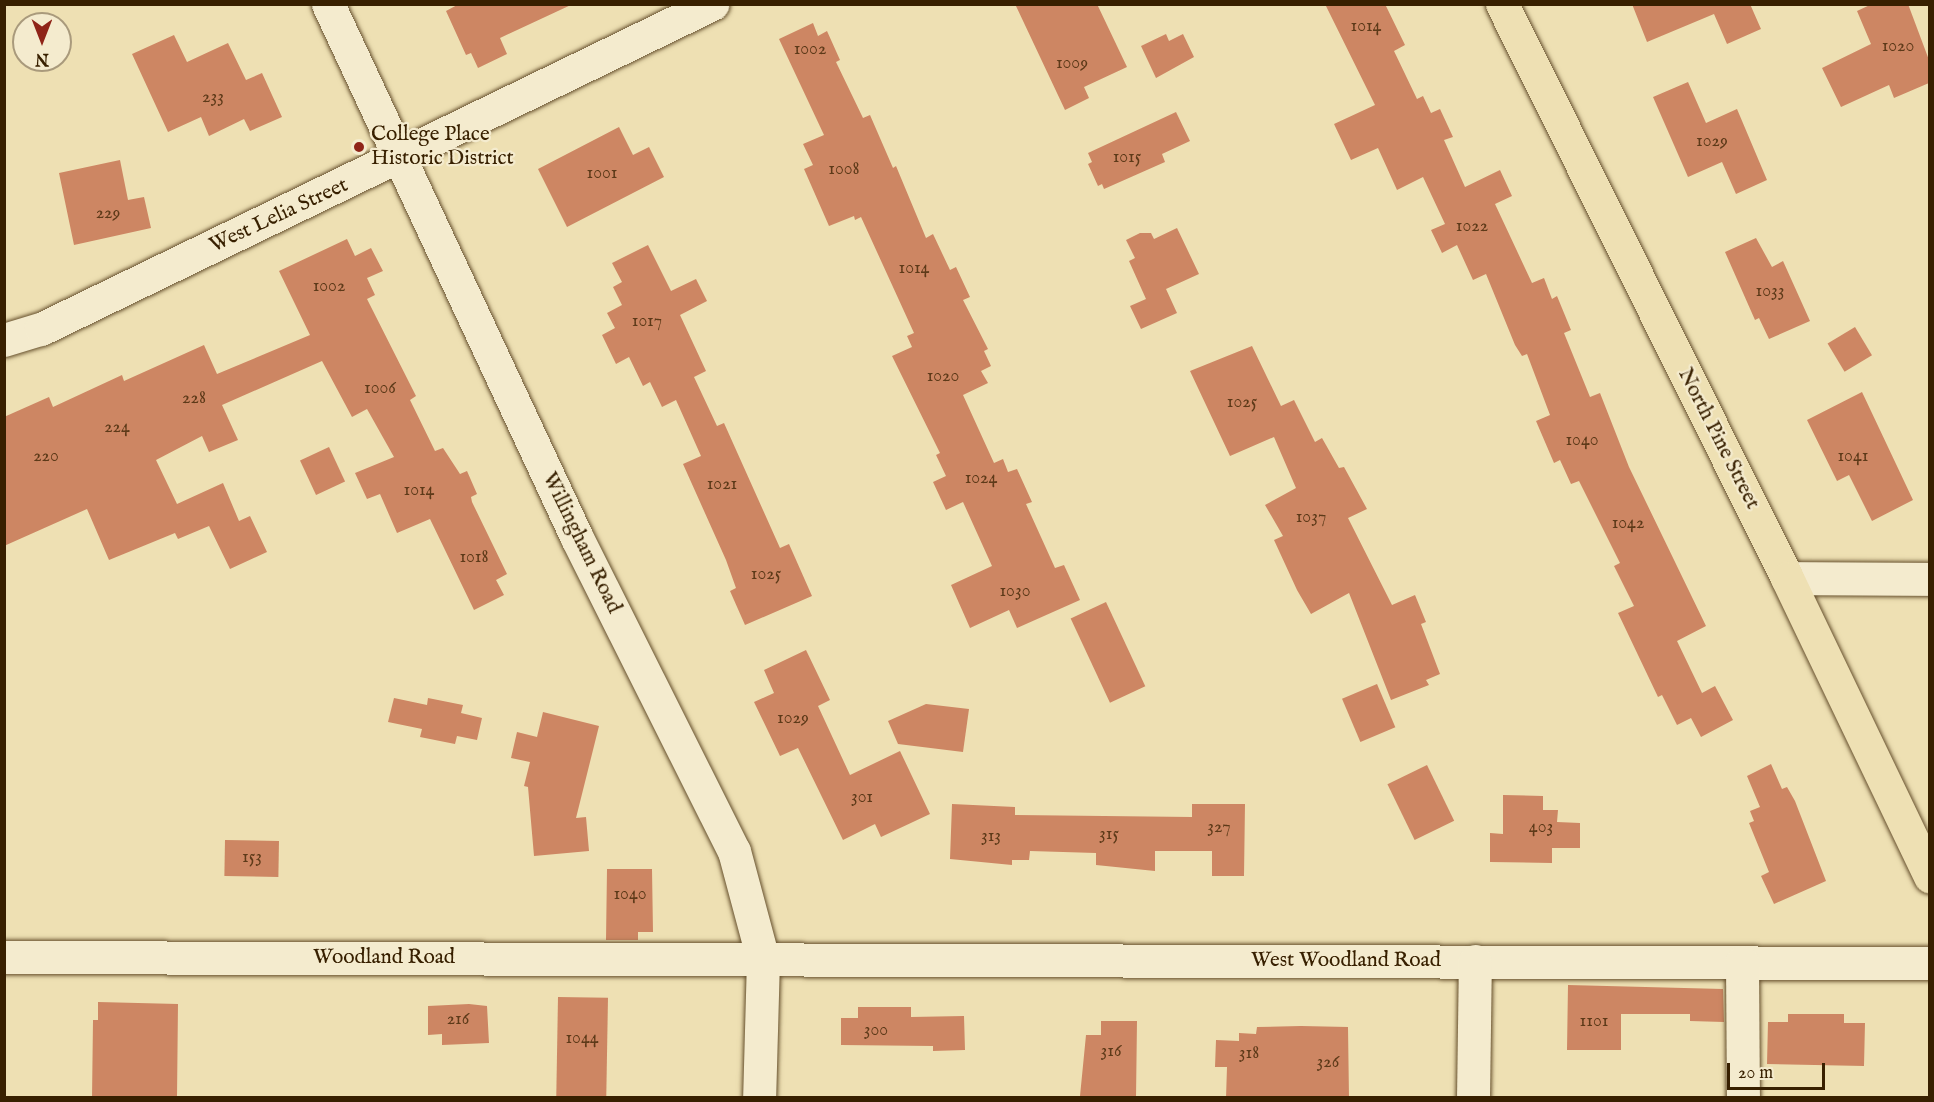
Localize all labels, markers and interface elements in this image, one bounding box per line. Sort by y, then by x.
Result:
north arrow [12,12,72,72]
house number: 1014 [1351,16,1381,38]
house number: 1020 [1882,36,1914,58]
house number: 1002 [794,39,826,61]
text: N [35,48,49,68]
house number: 1009 [1056,53,1088,75]
house number: 233 [202,87,224,109]
place label: College Place Historic District [371,122,514,172]
house number: 1029 [1696,131,1728,153]
marker: College Place Historic District [352,140,366,154]
house number: 1015 [1113,147,1141,169]
house number: 1008 [828,159,860,181]
house number: 1001 [587,163,617,185]
street label: West Lelia Street [206,173,352,259]
house number: 229 [96,203,120,225]
house number: 1022 [1456,216,1488,238]
house number: 1014 [899,258,929,280]
house number: 1002 [313,276,345,298]
house number: 1033 [1756,281,1784,303]
house number: 1017 [632,311,662,333]
street label: North Pine Street [1672,364,1764,514]
house number: 1020 [927,366,959,388]
house number: 1006 [364,378,396,400]
house number: 228 [182,388,206,410]
house number: 1025 [1227,392,1257,414]
house number: 224 [104,417,130,439]
house number: 1040 [1565,430,1599,452]
house number: 220 [33,446,59,468]
house number: 1041 [1838,446,1868,468]
street label: Willingham Road [536,468,626,618]
house number: 1024 [965,468,997,490]
house number: 1021 [707,474,737,496]
house number: 1014 [404,480,434,502]
house number: 1037 [1296,507,1326,529]
house number: 1042 [1612,513,1644,535]
house number: 1018 [459,547,489,569]
house number: 1025 [751,564,781,586]
house number: 1030 [999,581,1031,603]
house number: 1029 [777,708,809,730]
house number: 301 [851,787,873,809]
house number: 327 [1207,817,1231,839]
house number: 403 [1529,817,1553,839]
house number: 315 [1099,824,1119,846]
house number: 313 [981,826,1001,848]
house number: 153 [242,847,262,869]
house number: 1040 [613,884,647,906]
street label: Woodland Road [313,945,455,971]
street label: West Woodland Road [1251,948,1441,974]
house number: 216 [447,1009,469,1031]
house number: 1101 [1580,1011,1608,1033]
house number: 300 [864,1020,888,1042]
house number: 1044 [565,1028,599,1050]
house number: 316 [1100,1041,1122,1063]
house number: 318 [1239,1043,1259,1065]
scale bar [1730,1051,1828,1089]
house number: 326 [1317,1052,1339,1074]
text: 20 m [1738,1062,1773,1085]

